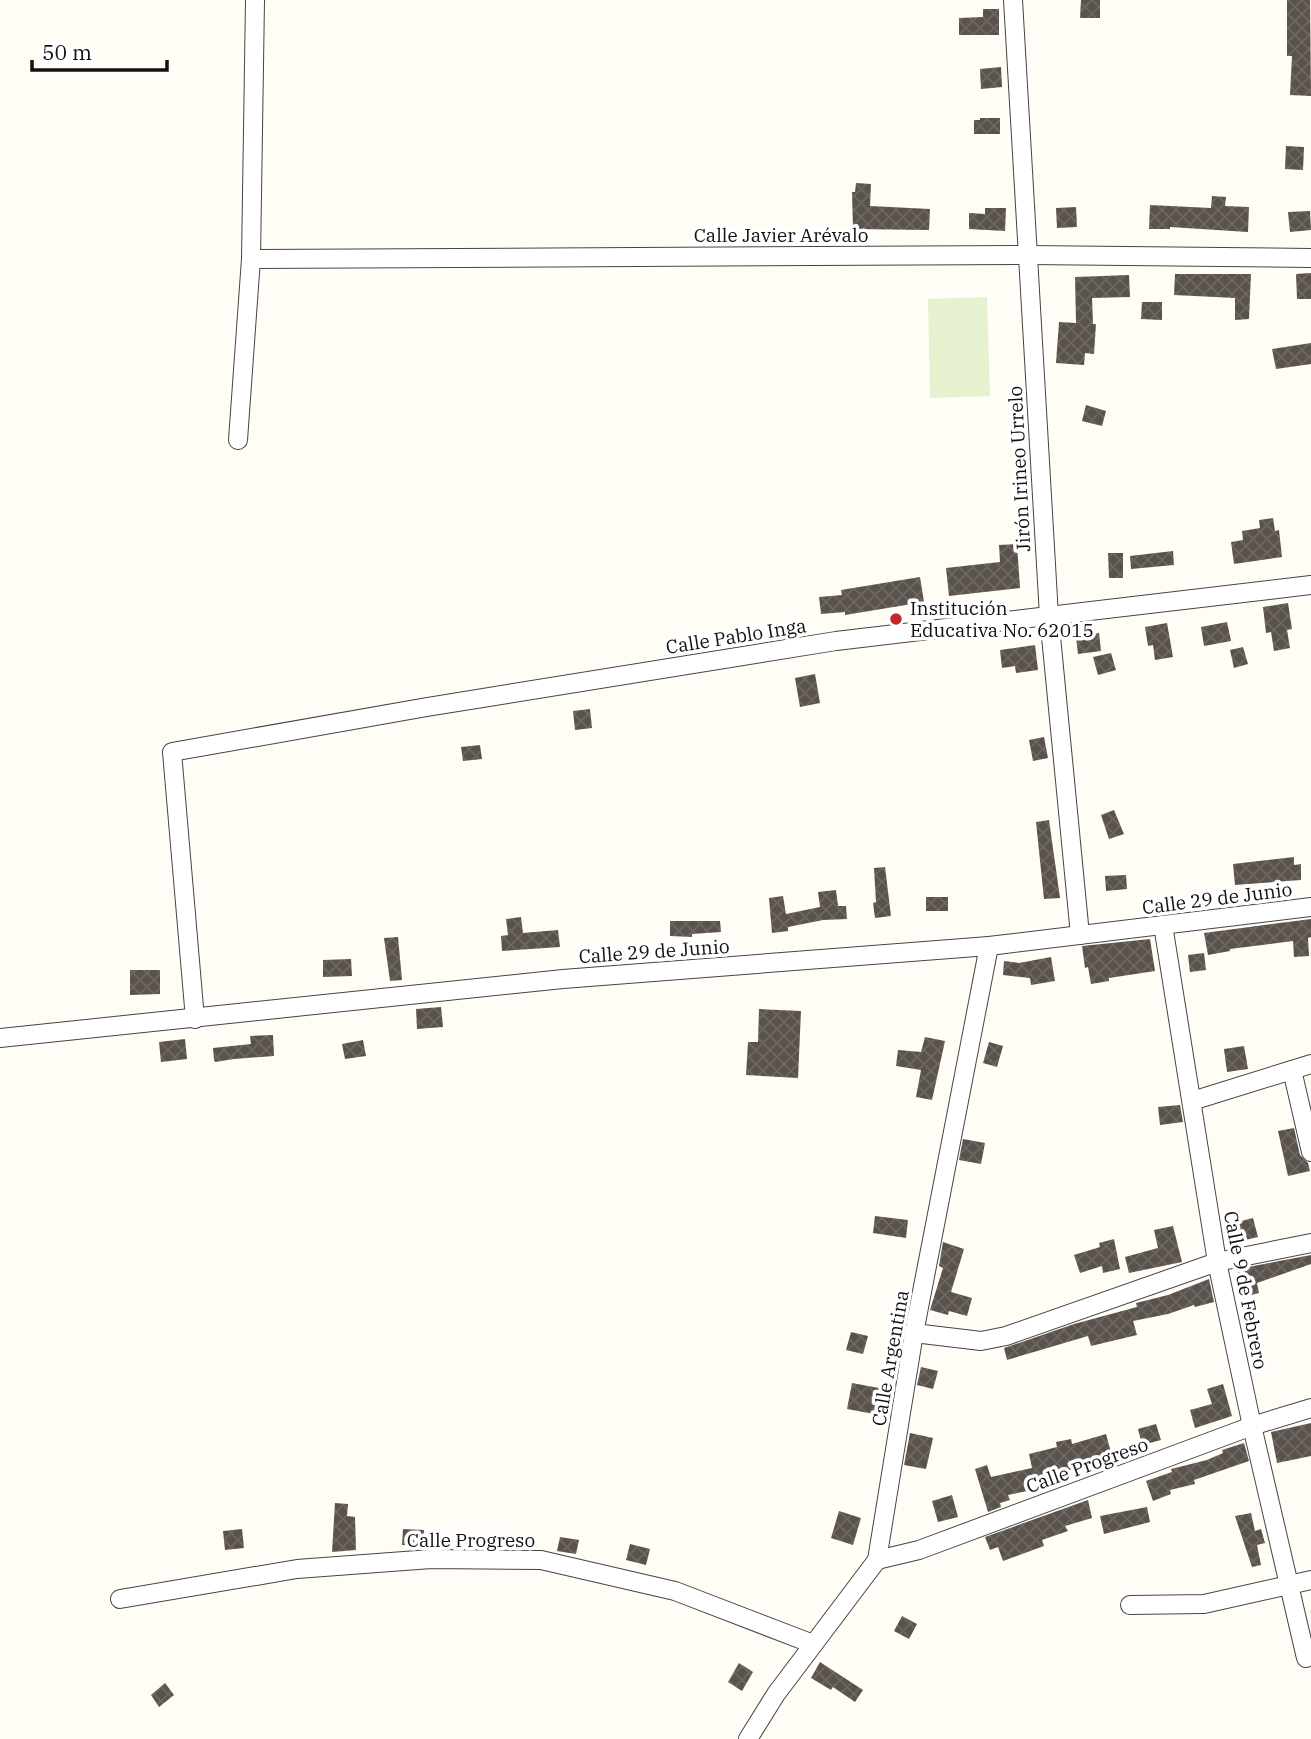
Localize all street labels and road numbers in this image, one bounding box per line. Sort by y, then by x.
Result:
street label: Calle Javier Arévalo [694,223,868,247]
street label: Jirón Irineo Urrelo [1003,385,1035,553]
street label: Calle Pablo Inga [664,613,808,659]
street label: Calle 29 de Junio [1141,877,1293,919]
street label: Calle 29 de Junio [578,934,730,968]
street label: Calle 9 de Febrero [1219,1209,1273,1371]
street label: Calle Argentina [866,1288,914,1428]
street label: Calle Progreso [1023,1432,1151,1498]
street label: Calle Progreso [407,1528,535,1552]

